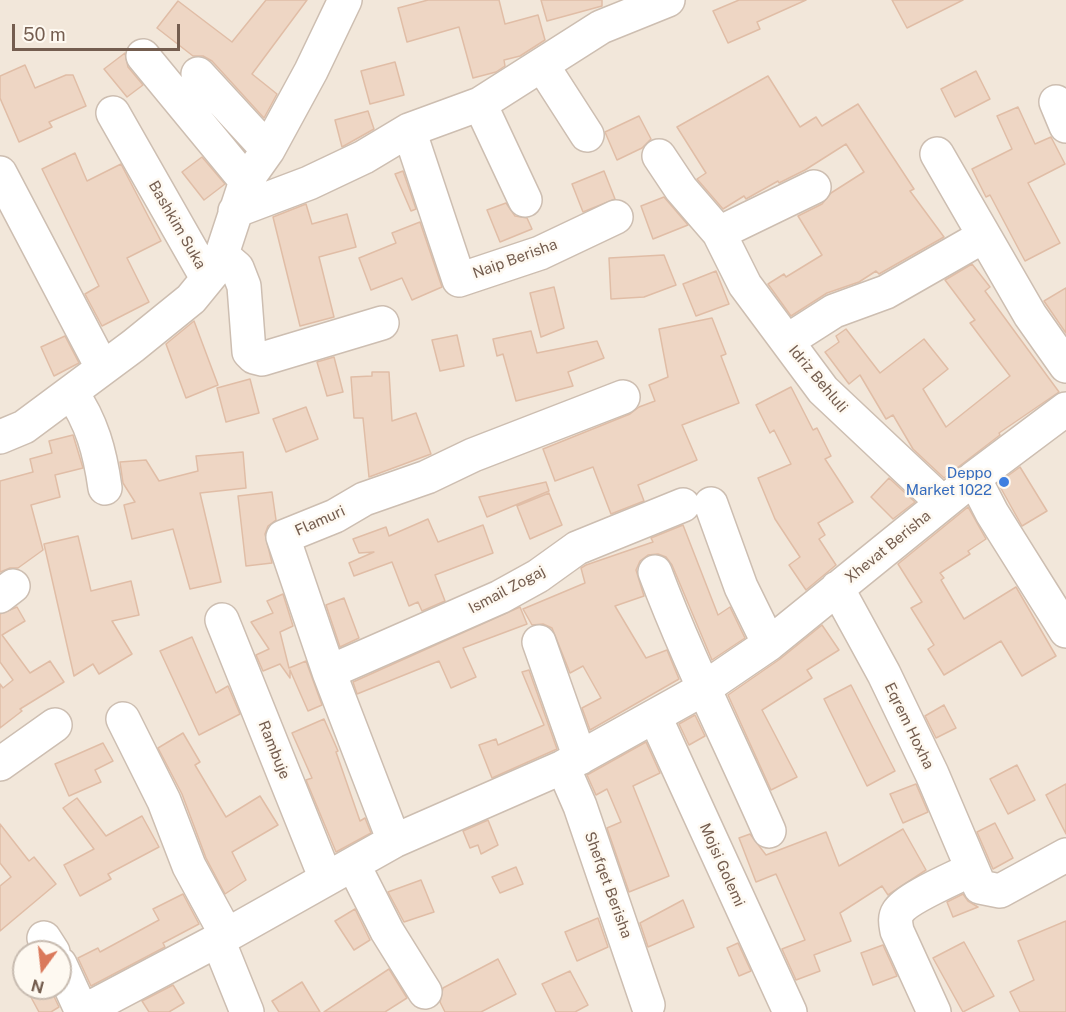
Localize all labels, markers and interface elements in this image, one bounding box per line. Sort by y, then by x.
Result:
scale bar [15,12,183,50]
text: 50 m [23,24,66,45]
street label: Bashkim Suka [145,178,209,272]
street label: Naip Berisha [470,235,560,283]
street label: Idriz Behluli [785,342,851,416]
place label: Deppo Market 1022 [906,464,992,499]
marker: Deppo Market 1022 [997,475,1011,489]
street label: Flamuri [292,502,348,540]
street label: Xhevat Berisha [842,507,934,587]
street label: Ismail Zogaj [466,562,548,618]
street label: Eqrem Hoxha [880,680,938,772]
street label: Rambuje [254,718,294,782]
street label: Mojsi Golemi [696,821,748,909]
street label: Shefqet Berisha [580,829,636,941]
north arrow [12,940,72,1000]
text: N [29,975,46,997]

